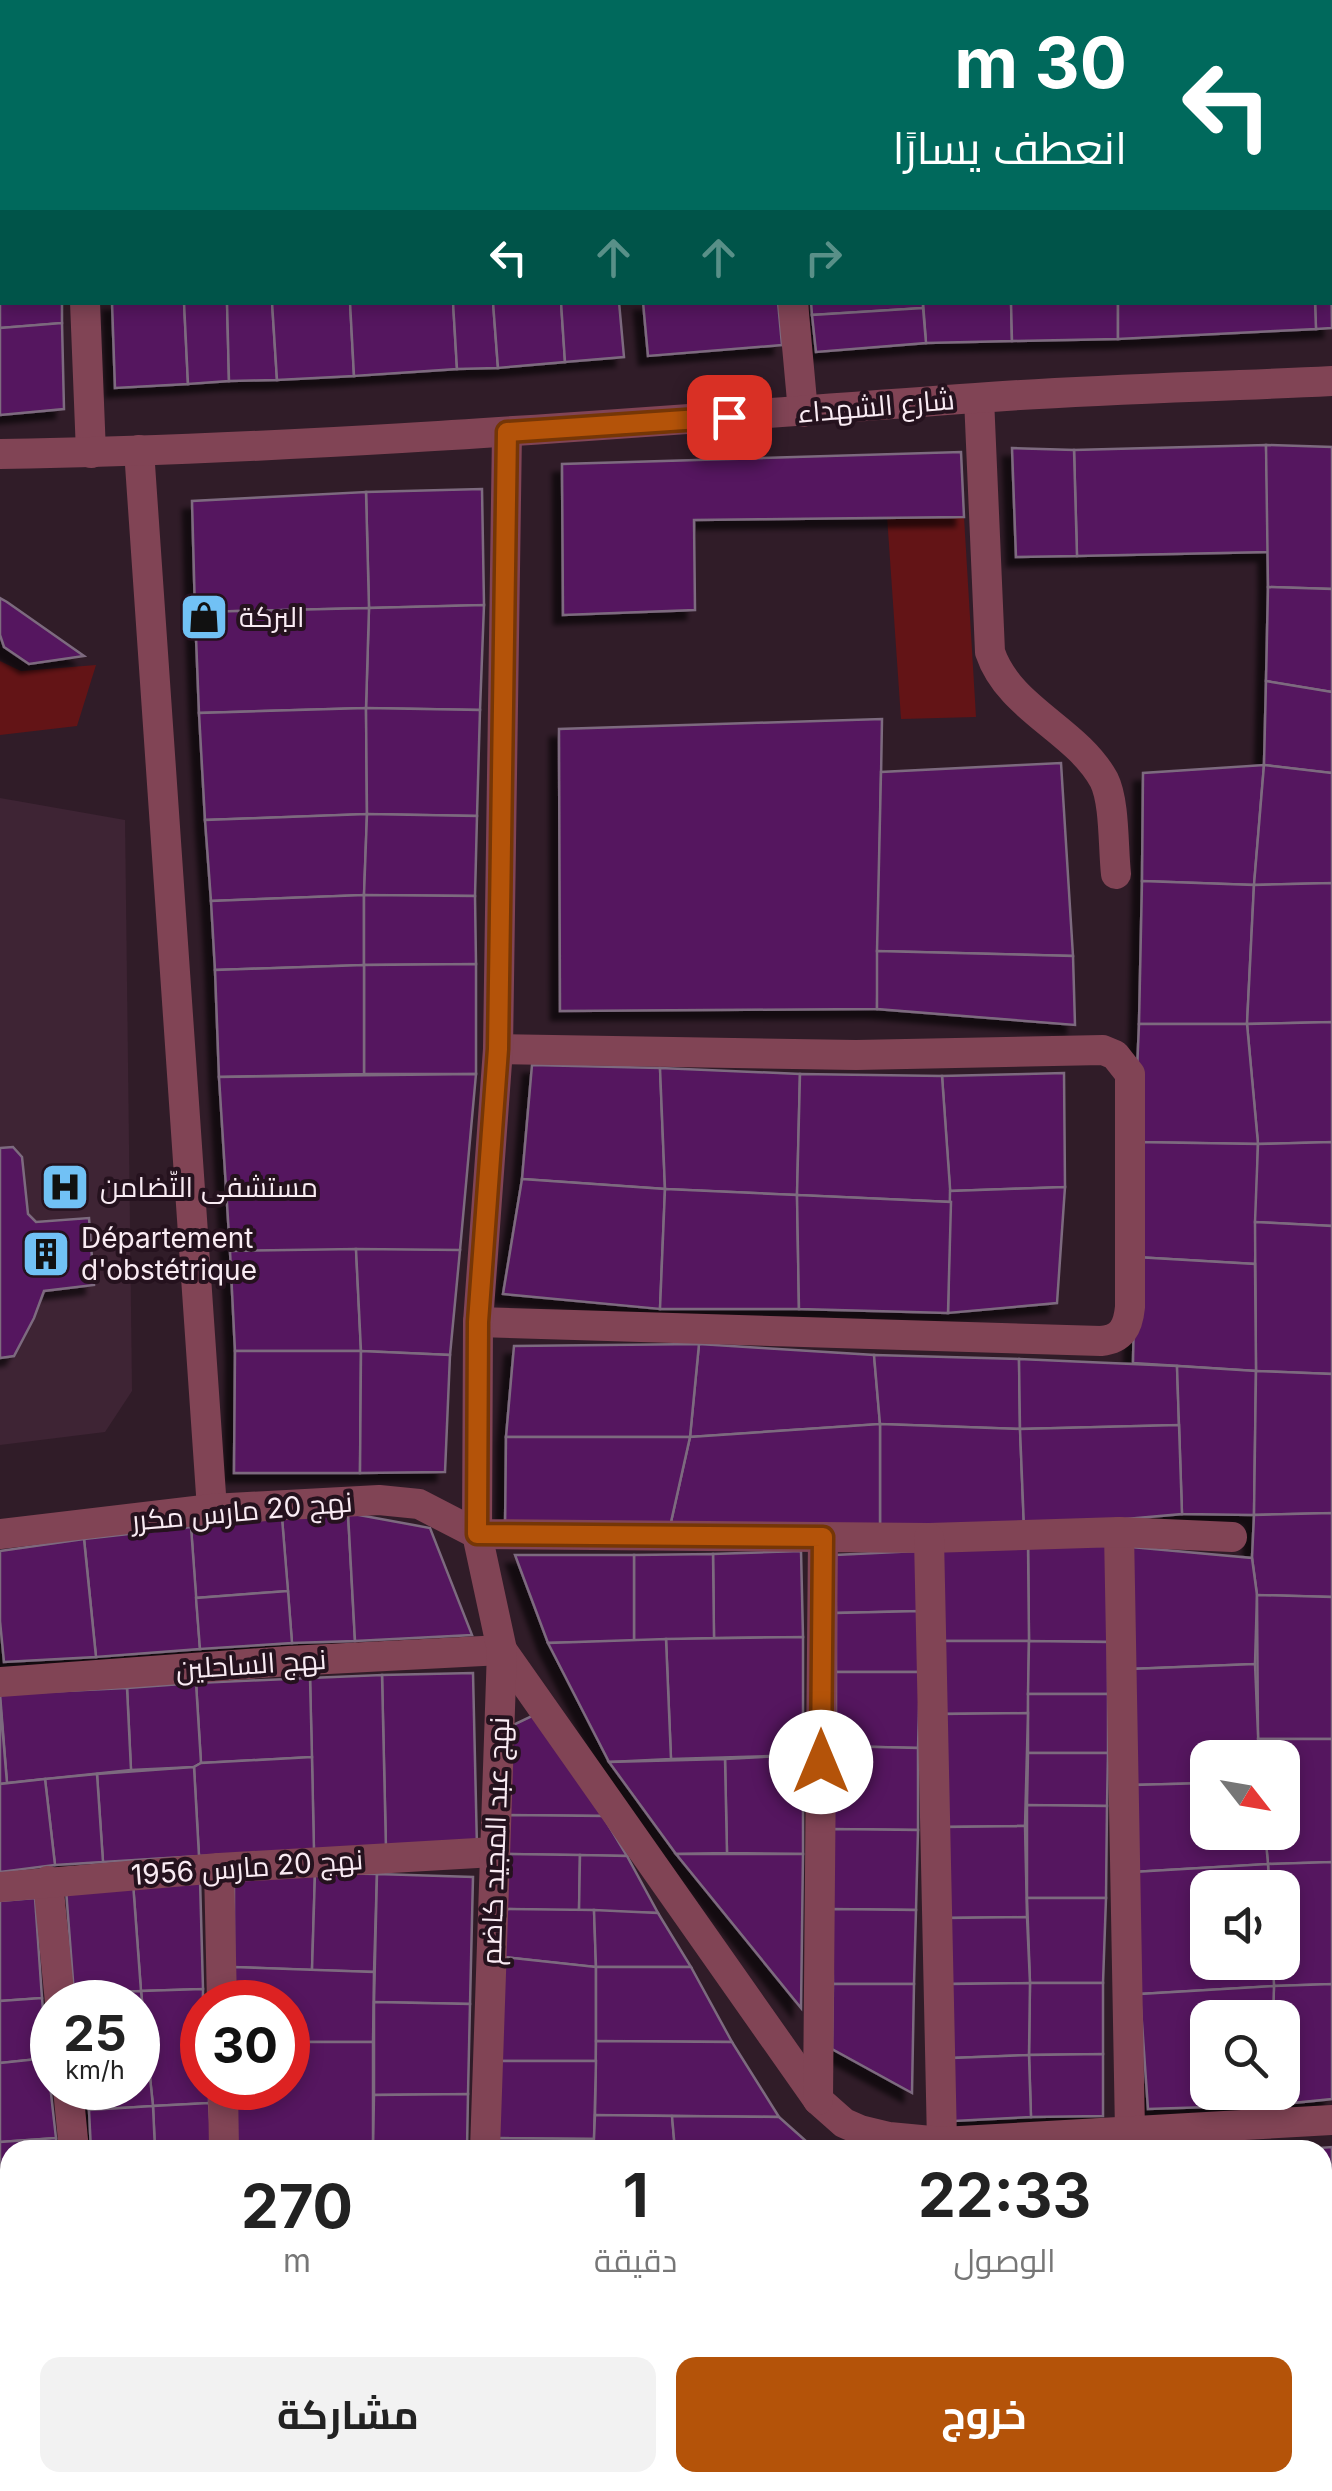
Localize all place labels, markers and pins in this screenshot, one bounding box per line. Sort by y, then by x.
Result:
pin [687,375,772,460]
shop icon: البركة [178,591,230,643]
place label: البركة [239,600,305,634]
hospital icon: مستشفى التّضامن [39,1161,91,1213]
place label: مستشفى التّضامن [100,1170,318,1204]
place label: Département d'obstétrique [81,1221,257,1287]
building icon: Département d'obstétrique [20,1228,72,1280]

